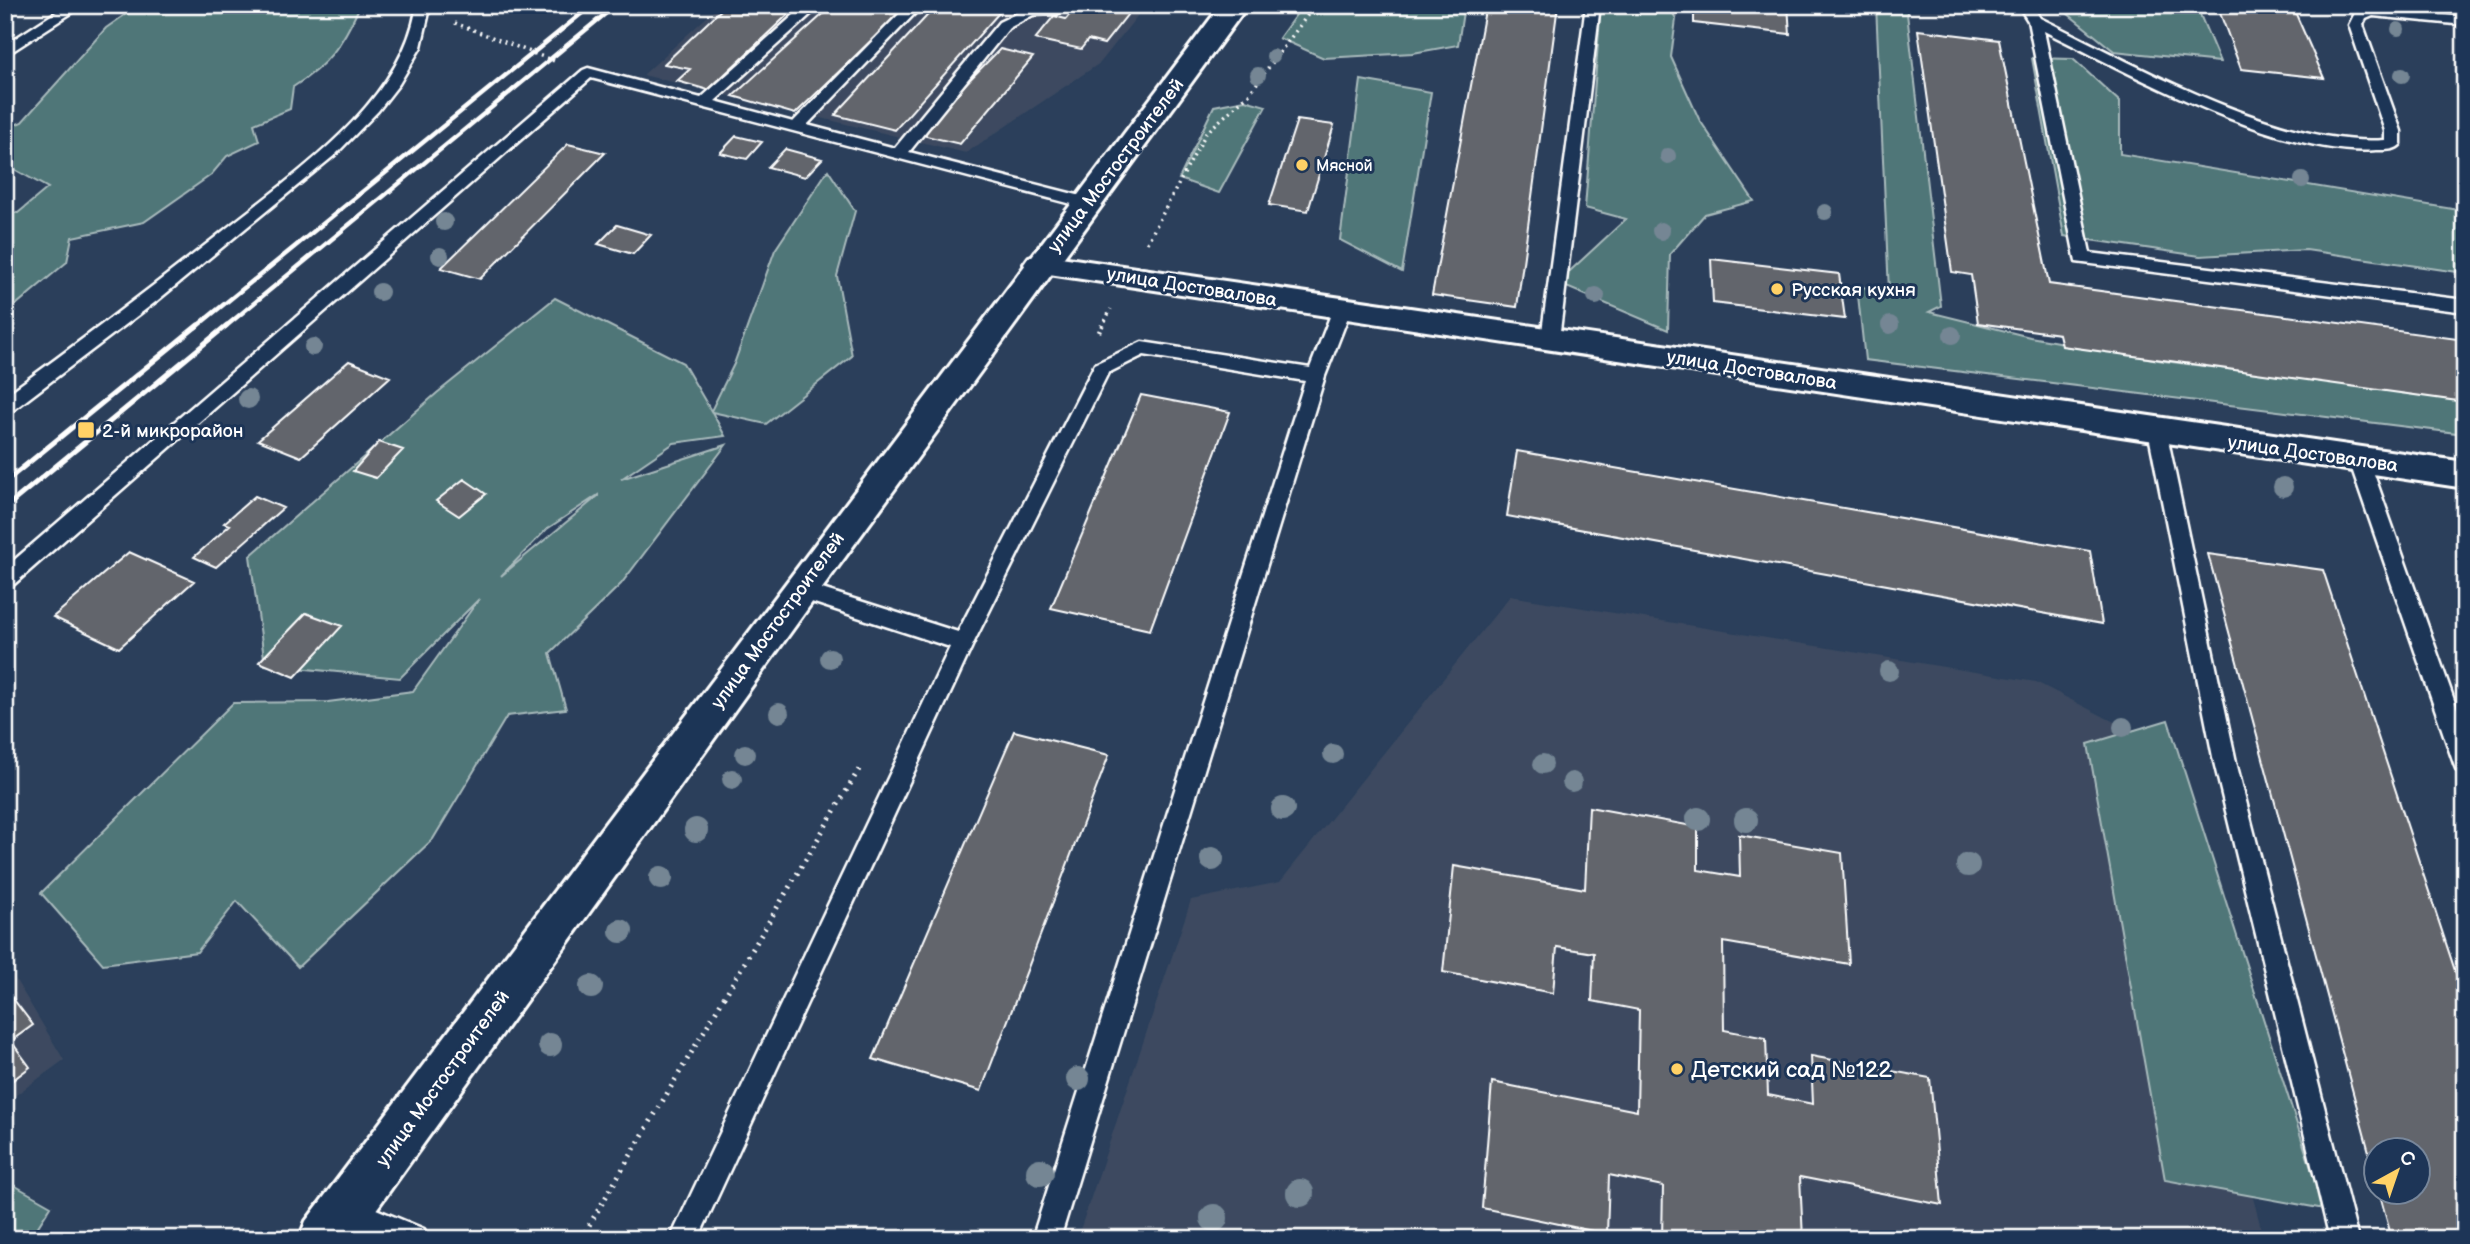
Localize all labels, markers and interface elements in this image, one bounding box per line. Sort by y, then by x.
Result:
street label: улица Мостостроителей [1043,74,1189,258]
marker: Мясной [1294,157,1310,173]
place label: Мясной [1316,157,1373,176]
street label: улица Достовалова [1105,263,1278,312]
place label: Русская кухня [1791,279,1916,302]
marker: Русская кухня [1769,281,1785,297]
street label: улица Достовалова [1665,346,1838,395]
marker: 2-й микрорайон [76,420,96,440]
place label: 2-й микрорайон [102,420,243,443]
street label: улица Достовалова [2226,431,2399,478]
street label: улица Мостостроителей [707,528,850,713]
street label: улица Мостостроителей [372,986,515,1171]
place label: Детский сад №122 [1691,1056,1892,1084]
marker: Детский сад №122 [1669,1061,1685,1077]
north arrow [2362,1136,2432,1206]
text: С [2395,1146,2419,1172]

